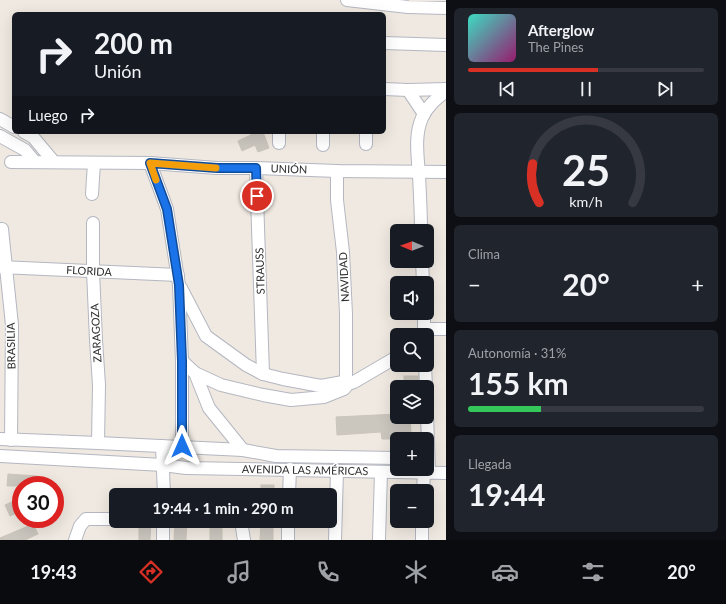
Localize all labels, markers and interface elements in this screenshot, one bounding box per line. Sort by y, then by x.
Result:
text: Afterglow [528,21,594,39]
text: 200 m [94,26,173,60]
icon: right [28,28,80,80]
text: The Pines [528,39,584,55]
text: Unión [94,60,142,82]
icon: previous [496,78,518,100]
icon: pause [575,78,597,100]
icon: next [654,78,676,100]
icon: right [76,104,98,126]
text: Luego [28,106,68,124]
text: 25 [562,145,610,195]
street label: UNIÓN [270,161,308,176]
pin [240,179,274,213]
icon: arrive [246,185,268,207]
text: km/h [569,193,603,210]
north arrow [390,224,434,268]
map controls [390,224,434,528]
text: Clima [468,246,500,262]
street label: STRAUSS [252,247,267,295]
street label: NAVIDAD [336,252,351,302]
street label: FLORIDA [66,263,113,278]
text: 20° [562,266,610,302]
text: − [468,271,481,298]
text: + [691,271,704,298]
button: sound [390,276,434,320]
street label: ZARAGOZA [87,303,104,363]
street label: BRASILIA [4,322,17,369]
button: search [390,328,434,372]
text: Autonomía · 31% [468,345,566,361]
text: 155 km [468,365,569,401]
button: layers [390,380,434,424]
position arrow [161,425,203,467]
button: + [390,432,434,476]
text: Llegada [468,456,512,472]
street label: AVENIDA LAS AMÉRICAS [242,462,368,477]
speed limit sign: 30 [12,476,64,528]
text: 19:44 [468,476,545,512]
button: − [390,484,434,528]
text: 19:44 · 1 min · 290 m [153,499,293,517]
icon: directions [137,558,165,586]
icon: music [225,558,253,586]
icon: phone [314,558,342,586]
icon: climate [402,558,430,586]
icon: car [491,558,519,586]
icon: filters [579,558,607,586]
text: 19:43 [30,561,77,583]
text: 20° [667,561,696,583]

